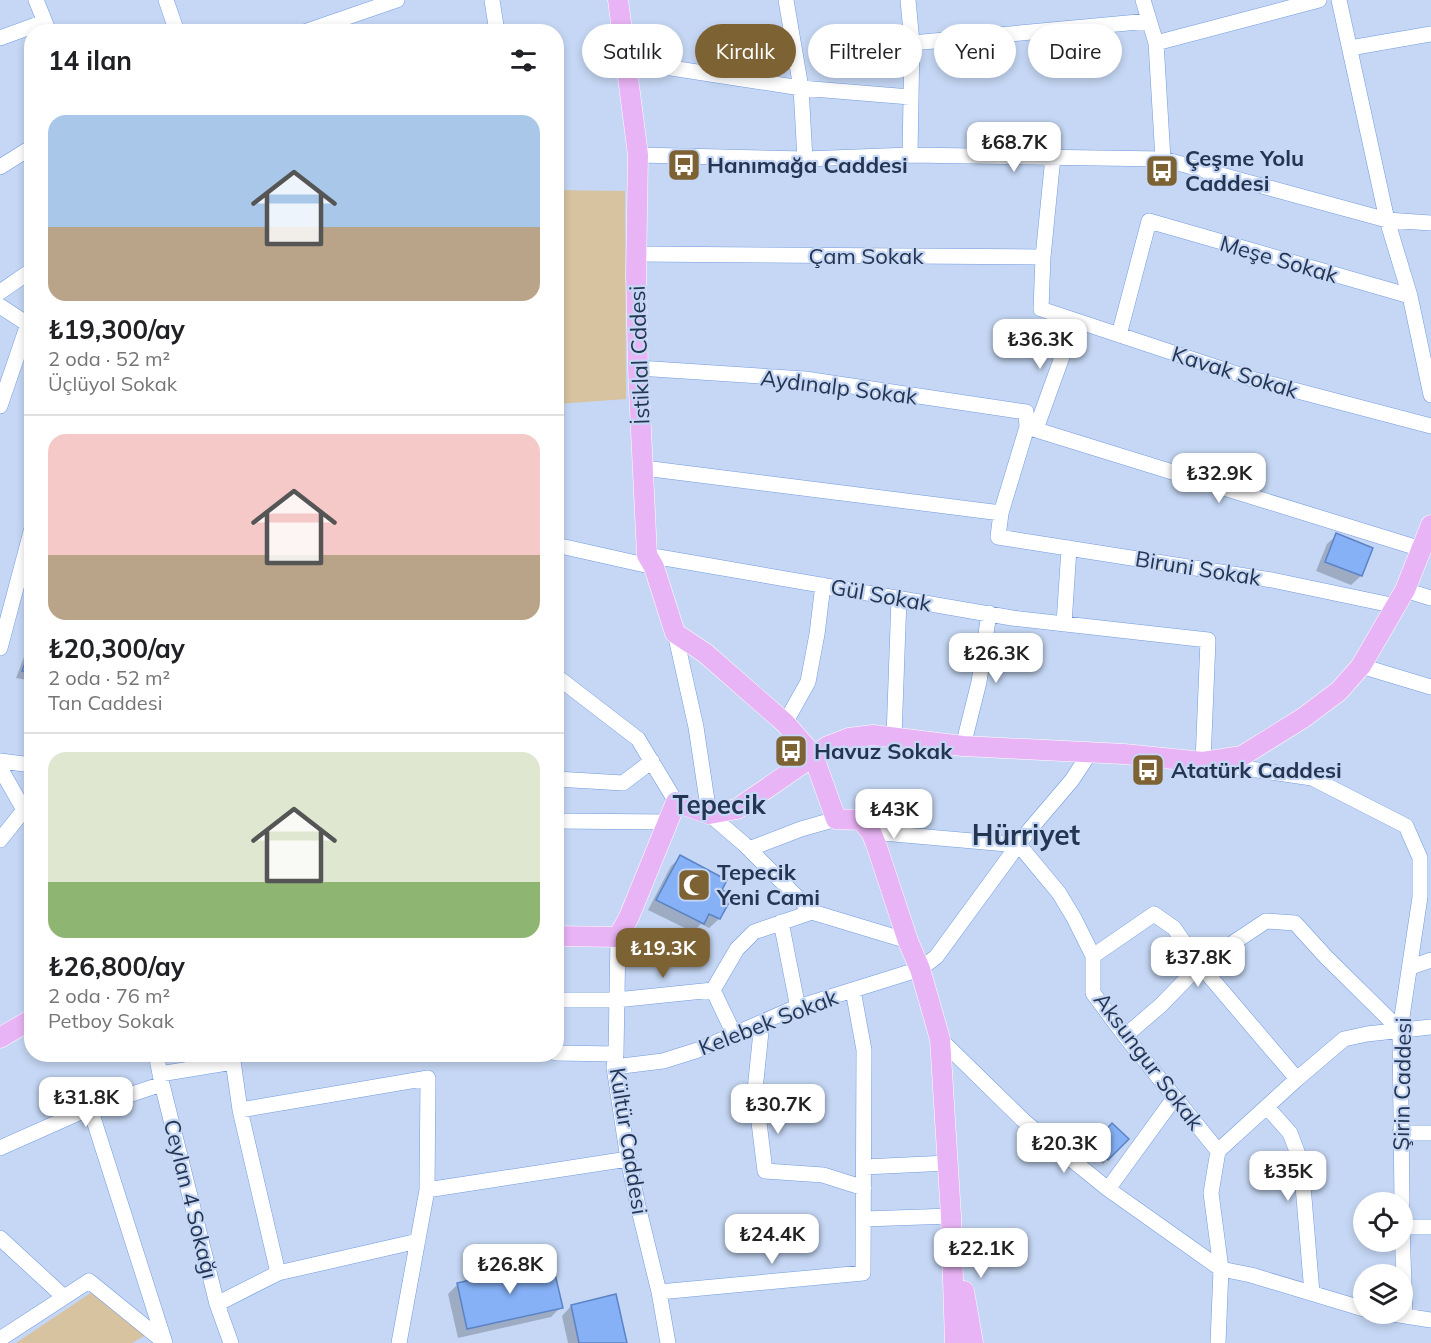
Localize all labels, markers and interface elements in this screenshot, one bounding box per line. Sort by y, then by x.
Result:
chip: Satılık [582,24,683,78]
chip: Kiralık [695,24,796,78]
chip: Filtreler [808,24,922,78]
chip: Yeni [934,24,1016,78]
chip: Daire [1028,24,1122,78]
text: 14 ilan [48,44,132,77]
icon: filters [507,44,540,77]
pin: ₺68.7K [965,122,1063,173]
text: ₺68.7K [981,129,1047,154]
place label: Çeşme Yolu Caddesi [1185,144,1304,197]
bus stop icon: Hanımağa Caddesi [666,147,702,183]
place label: Hanımağa Caddesi [707,151,908,179]
bus stop icon: Çeşme Yolu Caddesi [1144,153,1180,189]
icon: home [240,154,348,262]
street label: Meşe Sokak [1217,229,1342,289]
street label: Çam Sokak [809,242,924,270]
street label: İstiklal Cddesi [623,285,655,425]
text: ₺19,300/ay [48,313,185,346]
pin: ₺36.3K [991,319,1089,370]
text: ₺36.3K [1007,326,1073,351]
street label: Kavak Sokak [1168,339,1302,405]
text: 2 oda · 52 m² [48,346,170,371]
street label: Aydınalp Sokak [759,363,920,411]
text: Üçlüyol Sokak [48,371,177,396]
pin: ₺32.9K [1170,453,1268,504]
text: ₺32.9K [1186,460,1252,485]
icon: home [240,473,348,581]
street label: Biruni Sokak [1133,544,1263,592]
street label: Gül Sokak [828,572,934,618]
text: ₺20,300/ay [48,632,185,665]
pin: ₺26.3K [947,633,1045,684]
text: ₺26.3K [963,640,1029,665]
text: 2 oda · 52 m² [48,665,170,690]
text: Tan Caddesi [48,690,162,715]
bus stop icon: Havuz Sokak [773,733,809,769]
place label: Havuz Sokak [814,737,953,765]
bus stop icon: Atatürk Caddesi [1130,752,1166,788]
place label: Atatürk Caddesi [1171,756,1342,784]
district label: Tepecik [672,788,766,821]
pin: ₺43K [858,789,930,840]
icon: home [240,791,348,899]
text: ₺43K [869,796,919,821]
district label: Hürriyet [972,817,1081,852]
place label: Tepecik Yeni Cami [716,858,820,911]
mosque icon: Tepecik Yeni Cami [676,867,712,903]
pin: ₺19.3K [614,928,712,979]
text: ₺19.3K [630,935,696,960]
pin: ₺37.8K [1149,937,1247,988]
text: ₺37.8K [1165,944,1231,969]
text: ₺26,800/ay [48,950,185,983]
street label: Kelebek Sokak [694,982,842,1061]
text: 2 oda · 76 m² [48,983,170,1008]
street label: Aksungur Sokak [1088,986,1210,1136]
text: Petboy Sokak [48,1008,174,1033]
street label: Şirin Caddesi [1387,1017,1417,1151]
street label: Kültür Caddesi [604,1066,654,1216]
pin: ₺31.8K [37,1077,135,1128]
text: ₺31.8K [53,1084,119,1109]
pin: ₺30.7K [729,1084,827,1135]
text: ₺30.7K [745,1091,811,1116]
street label: Ceylan 4 Sokağı [158,1117,224,1281]
pin: ₺20.3K [1015,1123,1113,1174]
text: ₺20.3K [1031,1130,1097,1155]
pin: ₺35K [1252,1151,1324,1202]
text: ₺35K [1263,1158,1313,1183]
map controls [1353,1192,1413,1324]
button: locate [1353,1192,1413,1252]
pin: ₺24.4K [723,1214,821,1265]
text: ₺24.4K [739,1221,805,1246]
pin: ₺22.1K [932,1228,1030,1279]
text: ₺22.1K [948,1235,1014,1260]
pin: ₺26.8K [461,1244,559,1295]
text: ₺26.8K [477,1251,543,1276]
button: layers [1353,1264,1413,1324]

